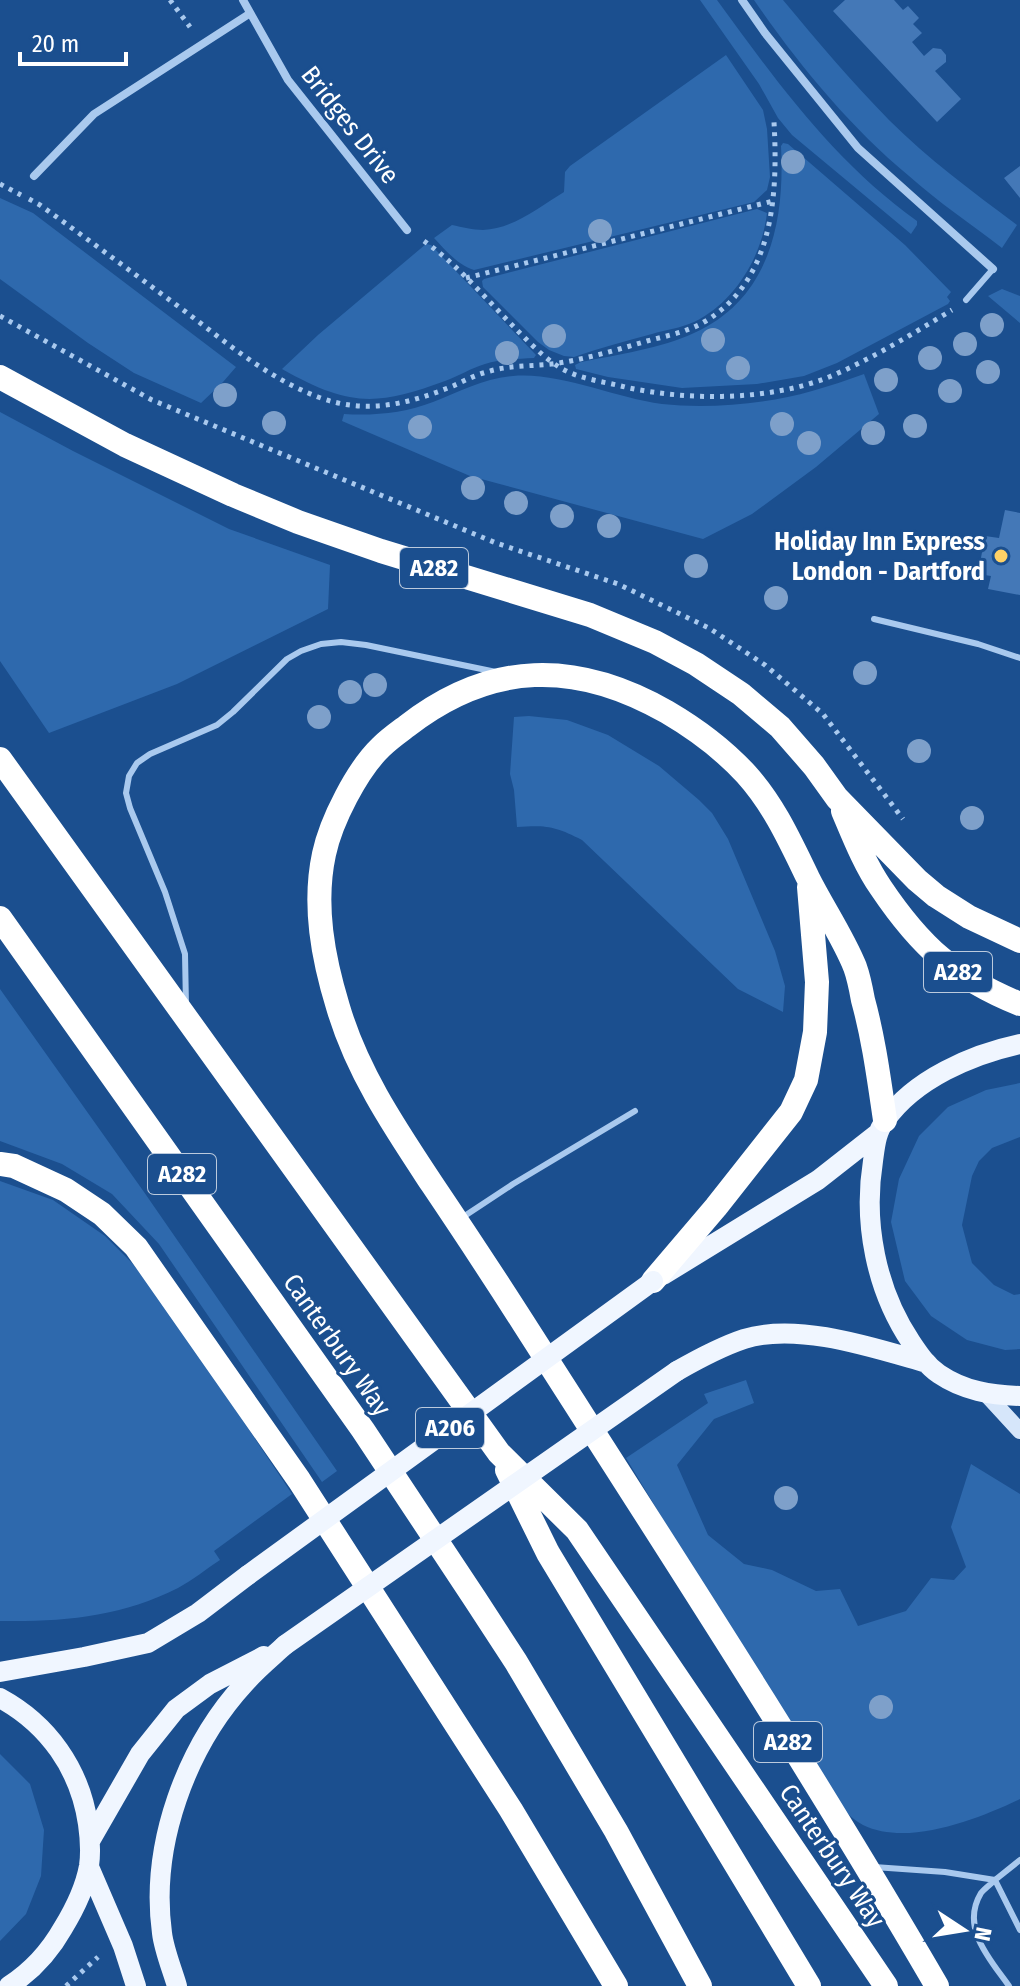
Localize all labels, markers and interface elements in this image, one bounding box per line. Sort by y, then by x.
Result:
scale bar [20,16,126,66]
text: 20 m [32,30,79,58]
street label: Bridges Drive [294,60,406,190]
place label: Holiday Inn Express London - Dartford [774,526,985,587]
marker: Holiday Inn Express London - Dartford [992,547,1010,565]
road number: A282 [400,548,468,588]
road number: A282 [924,952,992,992]
road number: A282 [148,1154,216,1194]
street label: Canterbury Way [277,1268,398,1422]
road number: A206 [416,1408,484,1448]
road number: A282 [754,1722,822,1762]
street label: Canterbury Way [773,1778,892,1934]
north arrow [924,1890,1004,1970]
text: N [968,1925,998,1943]

